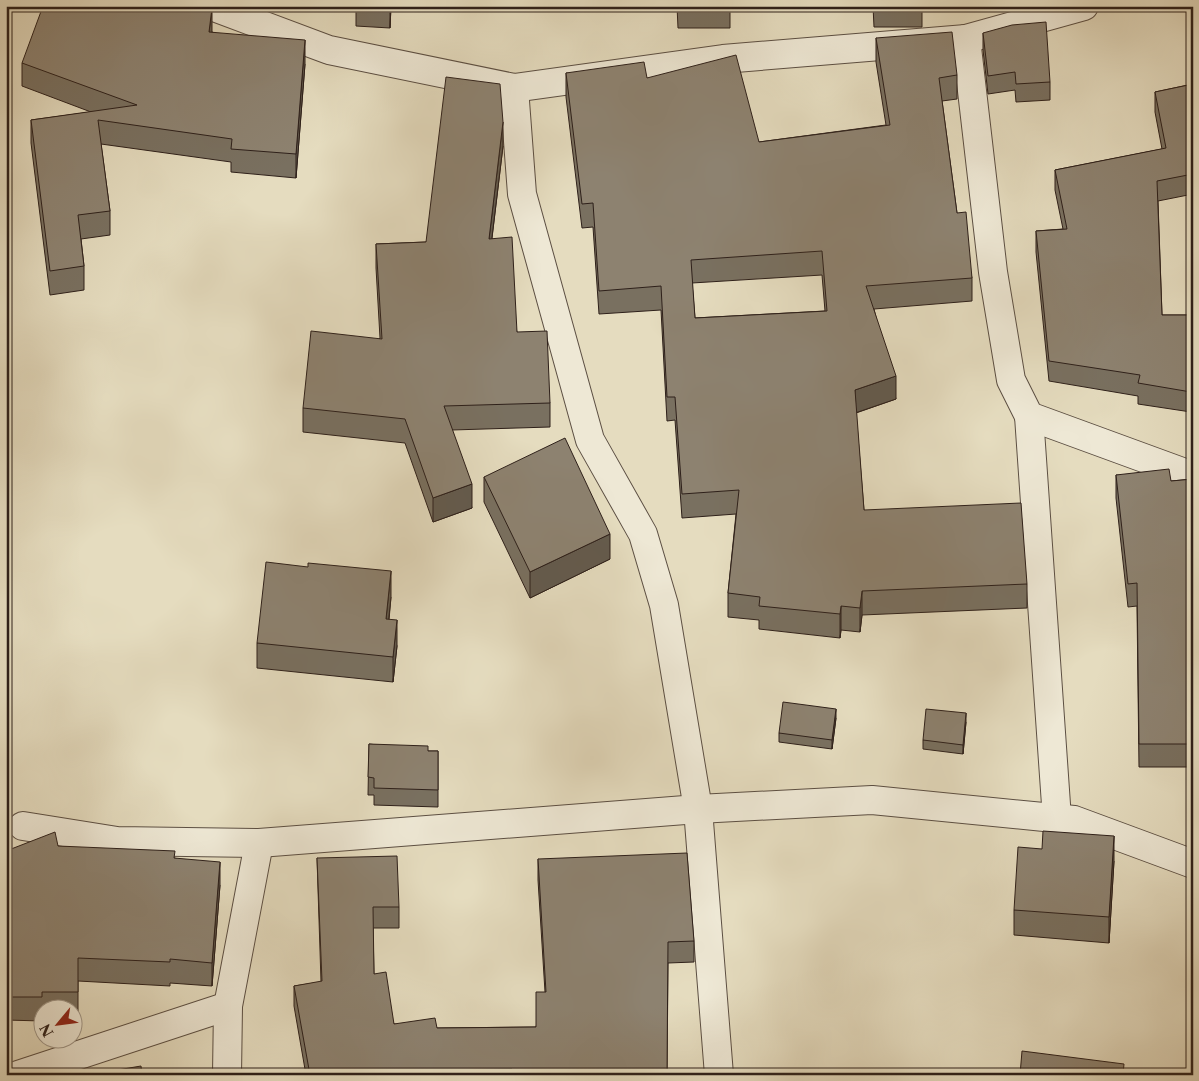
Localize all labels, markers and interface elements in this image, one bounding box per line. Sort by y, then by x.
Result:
north arrow [32,998,82,1048]
text: N [36,1021,57,1040]

